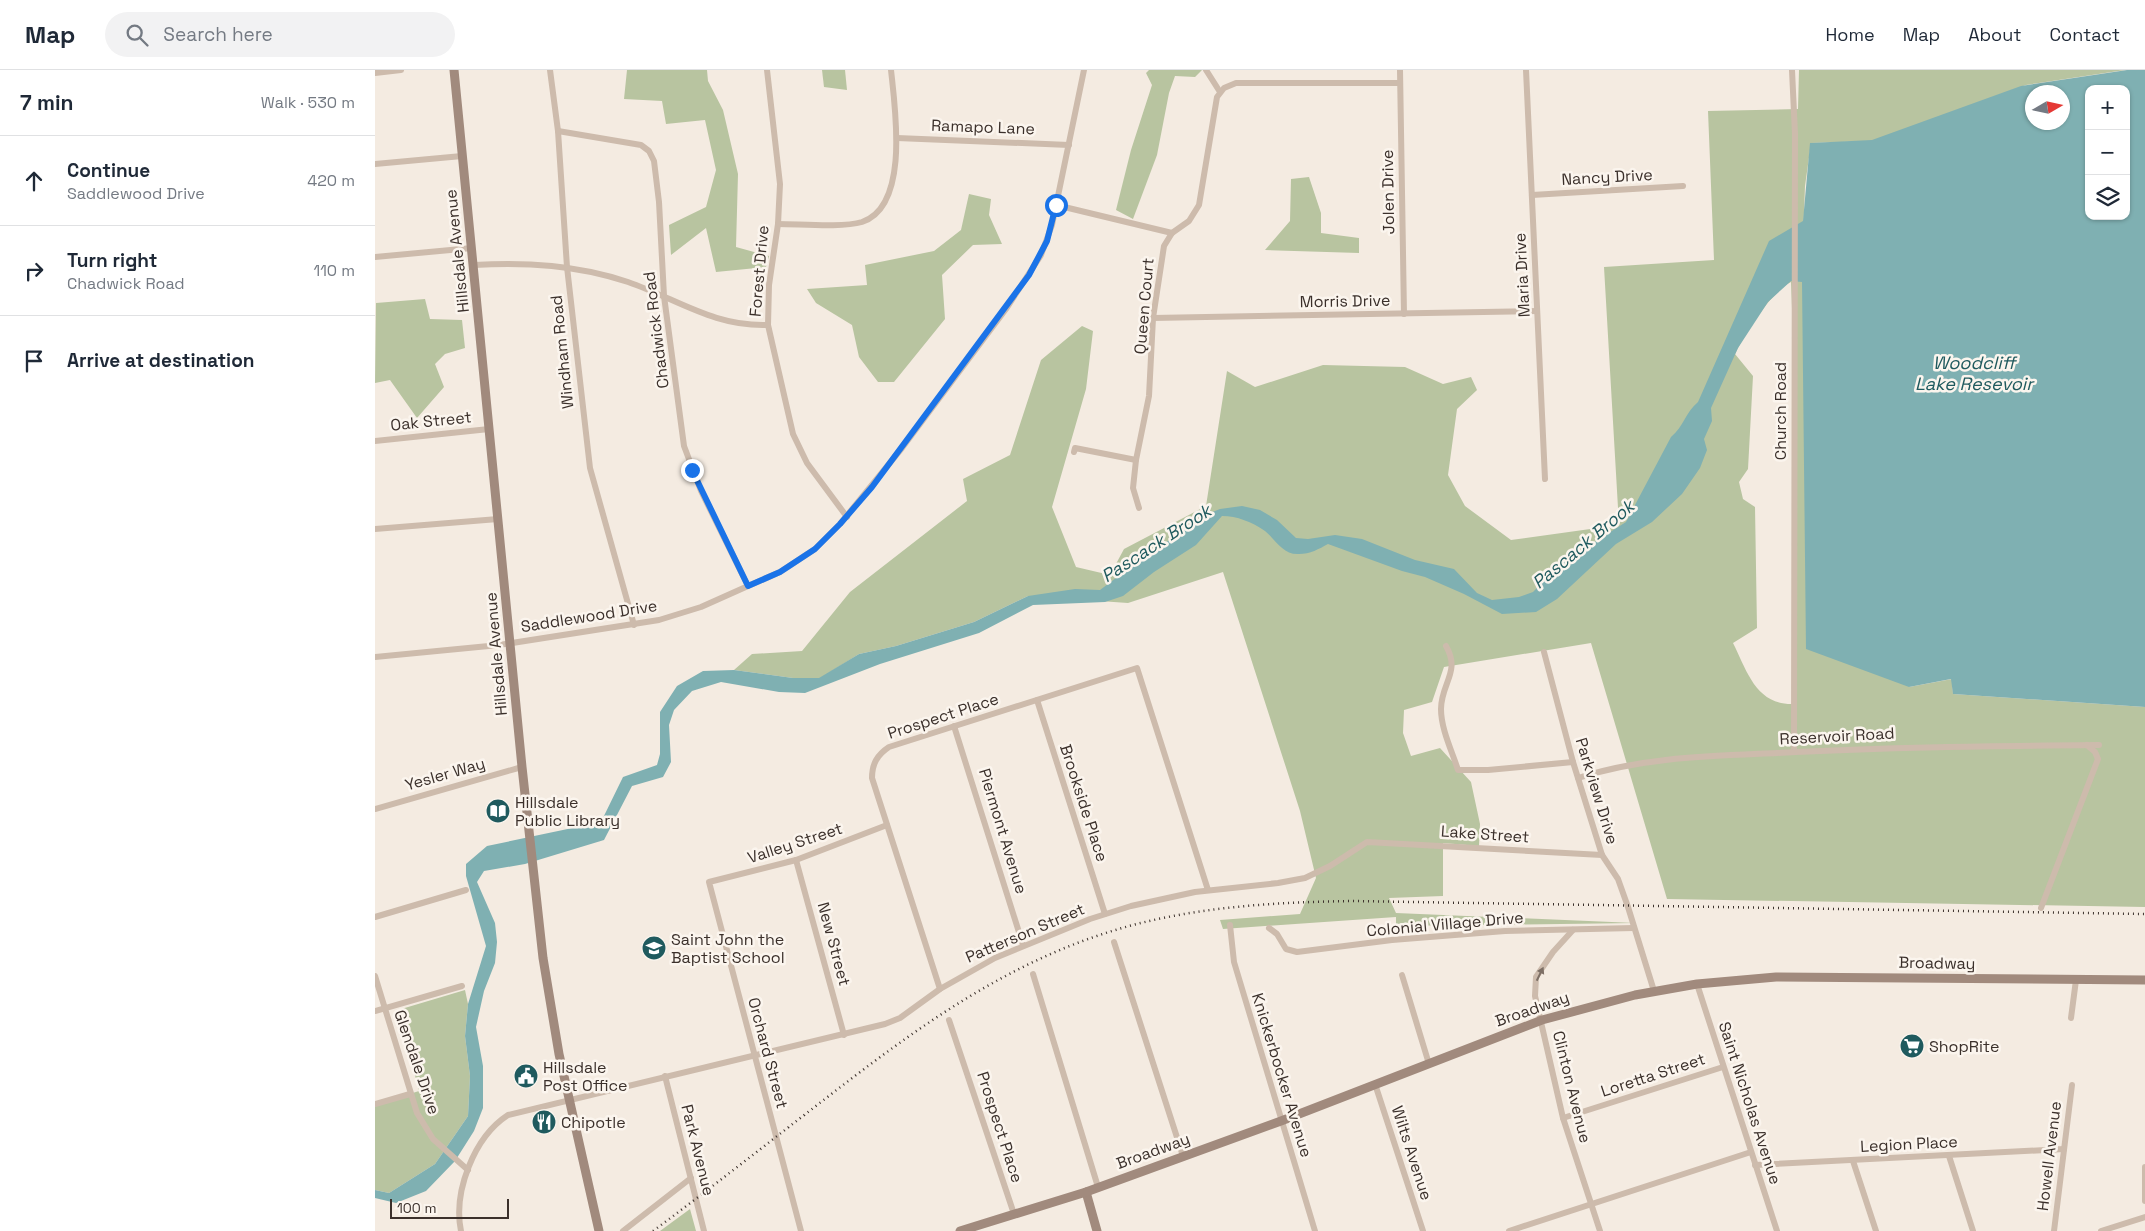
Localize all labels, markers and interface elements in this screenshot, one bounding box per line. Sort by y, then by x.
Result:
search box [105,12,455,57]
text: Map [25,19,75,50]
icon: search [123,21,151,49]
text: Search here [163,22,273,47]
text: Home [1826,23,1875,46]
text: Map [1903,23,1940,46]
text: About [1968,23,2022,46]
text: Contact [2050,23,2120,46]
north arrow [2025,85,2070,130]
map controls [2085,85,2130,220]
button: + [2085,85,2130,130]
text: 7 min [20,89,73,116]
text: Walk · 530 m [261,92,355,113]
street label: Ramapo Lane [931,115,1035,139]
button: − [2085,130,2130,175]
street label: Jolen Drive [1377,150,1399,234]
text: Continue [67,158,150,183]
street label: Nancy Drive [1561,164,1653,190]
icon: ahead [20,167,48,195]
text: 420 m [307,170,355,191]
button: layers [2085,175,2130,220]
text: Saddlewood Drive [67,183,205,204]
street label: Hillsdale Avenue [440,188,474,314]
route start [1045,194,1068,217]
street label: Forest Drive [745,224,773,318]
street label: Maria Drive [1509,232,1535,318]
text: Turn right [67,248,157,273]
icon: right [20,257,48,285]
street label: Queen Court [1129,257,1159,355]
text: 110 m [313,260,355,281]
street label: Chadwick Road [638,270,674,390]
text: Chadwick Road [67,273,185,294]
street label: Morris Drive [1300,290,1390,312]
street label: Windham Road [546,294,578,410]
icon: arrive [20,347,48,375]
text: Arrive at destination [67,348,255,373]
water label: Woodcliff Lake Resevoir [1915,351,2035,395]
street label: Church Road [1770,362,1791,460]
street label: Oak Street [389,406,473,436]
route end [681,459,704,482]
water label: Pascack Brook [1527,493,1641,594]
water label: Pascack Brook [1097,498,1217,587]
street label: Hillsdale Avenue [480,591,512,717]
street label: Saddlewood Drive [519,595,659,637]
street label: Prospect Place [885,688,1001,744]
street label: Reservoir Road [1779,723,1895,749]
street label: Parkview Drive [1571,735,1623,847]
street label: Brookside Place [1055,742,1113,864]
street label: Yesler Way [403,753,487,795]
street label: Piermont Avenue [974,766,1032,896]
place label: Hillsdale Public Library [515,792,620,831]
library icon: Hillsdale Public Library [485,798,511,824]
street label: Valley Street [745,818,845,868]
street label: Lake Street [1440,820,1530,848]
street label: Patterson Street [962,898,1088,968]
street label: New Street [813,900,855,988]
street label: Colonial Village Drive [1366,907,1524,941]
place label: Saint John the Baptist School [671,929,785,968]
school or university icon: Saint John the Baptist School [641,935,667,961]
street label: Broadway [1898,952,1976,974]
one-way arrow [1536,966,1544,981]
street label: Broadway [1492,987,1572,1031]
street label: Knickerbocker Avenue [1247,990,1317,1160]
street label: Orchard Street [743,995,793,1111]
street label: Glendale Drive [389,1007,445,1117]
street label: Saint Nicholas Avenue [1714,1019,1786,1187]
street label: Clinton Avenue [1548,1029,1596,1145]
supermarket icon: ShopRite [1899,1033,1925,1059]
place label: ShopRite [1929,1036,1999,1057]
street label: Loretta Street [1598,1048,1708,1102]
place label: Hillsdale Post Office [543,1057,627,1096]
public building icon: Hillsdale Post Office [513,1063,539,1089]
street label: Prospect Place [972,1069,1028,1185]
street label: Howell Avenue [2032,1100,2066,1212]
street label: Park Avenue [676,1102,720,1198]
street label: Wilts Avenue [1387,1103,1437,1203]
restaurant icon: Chipotle [531,1109,557,1135]
place label: Chipotle [561,1112,626,1133]
street label: Broadway [1113,1128,1193,1174]
street label: Legion Place [1860,1131,1958,1157]
scale bar [390,1196,509,1219]
text: 100 m [397,1199,436,1217]

